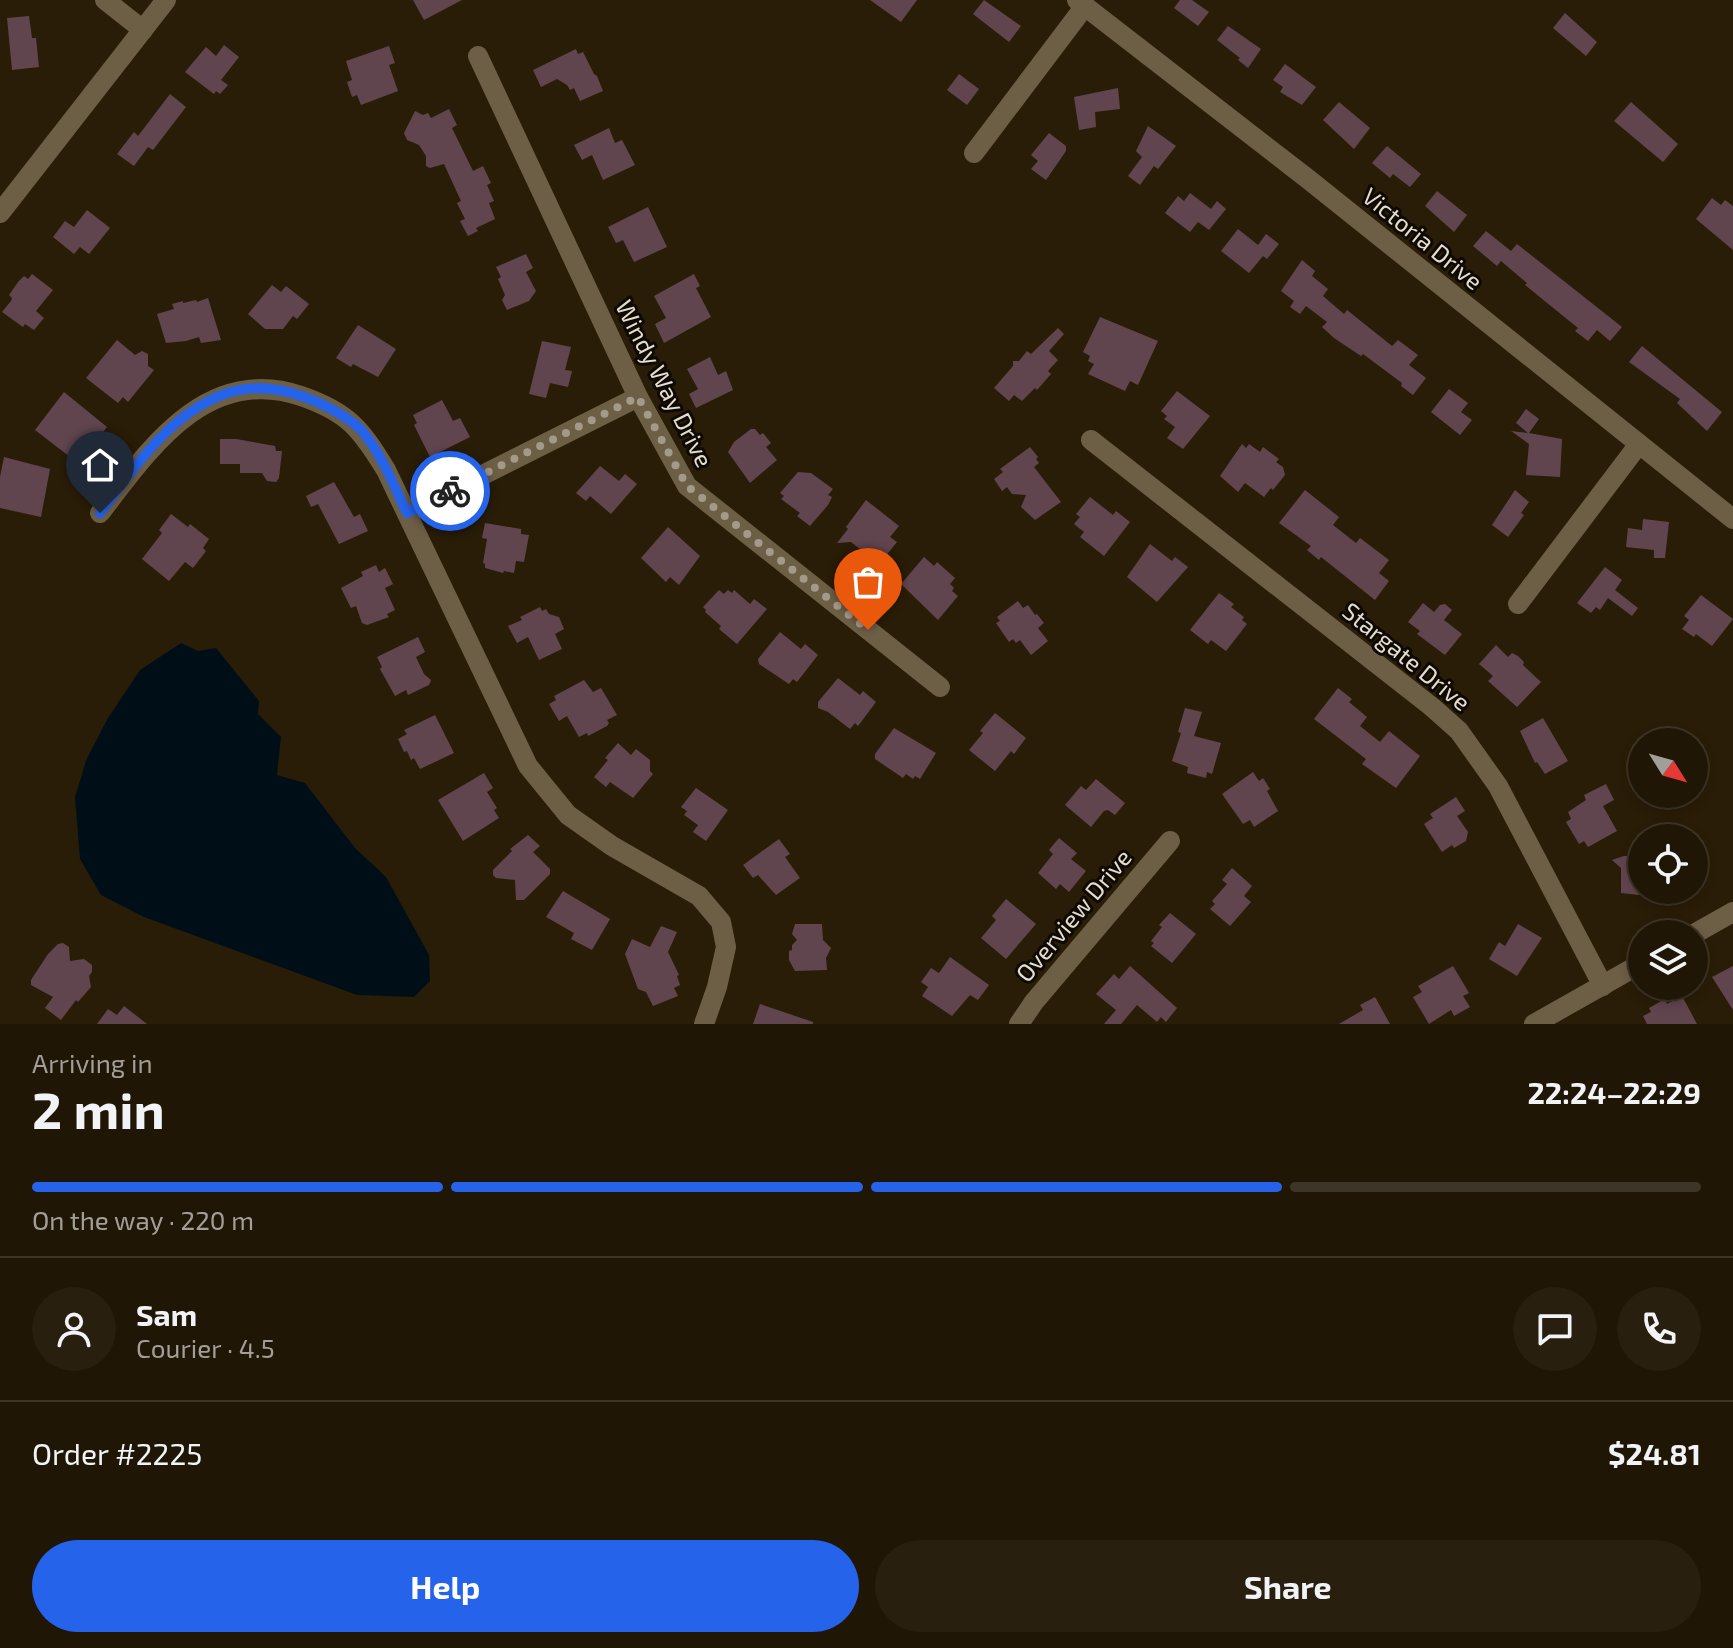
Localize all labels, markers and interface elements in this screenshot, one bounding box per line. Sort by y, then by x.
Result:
street label: Victoria Drive [1357,181,1489,295]
street label: Windy Way Drive [610,295,720,471]
pin [66,431,134,513]
icon: home [78,443,122,487]
courier [410,451,490,531]
icon: bike [428,469,472,513]
pin [834,548,902,630]
icon: bag [846,560,890,604]
street label: Stargate Drive [1337,596,1477,716]
north arrow [1628,728,1708,808]
map controls [1628,728,1708,1000]
button: locate [1628,824,1708,904]
street label: Overview Drive [1009,843,1137,987]
button: layers [1628,920,1708,1000]
text: Arriving in [32,1047,153,1078]
text: 22:24–22:29 [1527,1074,1701,1110]
text: 2 min [32,1077,165,1139]
text: On the way · 220 m [32,1204,254,1235]
button: person [32,1287,116,1371]
button: chat [1513,1287,1597,1371]
button: phone [1617,1287,1701,1371]
text: Sam [136,1296,197,1332]
text: Courier · 4.5 [136,1332,275,1363]
text: Order #2225 [32,1435,202,1471]
text: $24.81 [1608,1435,1701,1471]
button: Help [32,1540,859,1632]
button: Share [875,1540,1701,1632]

